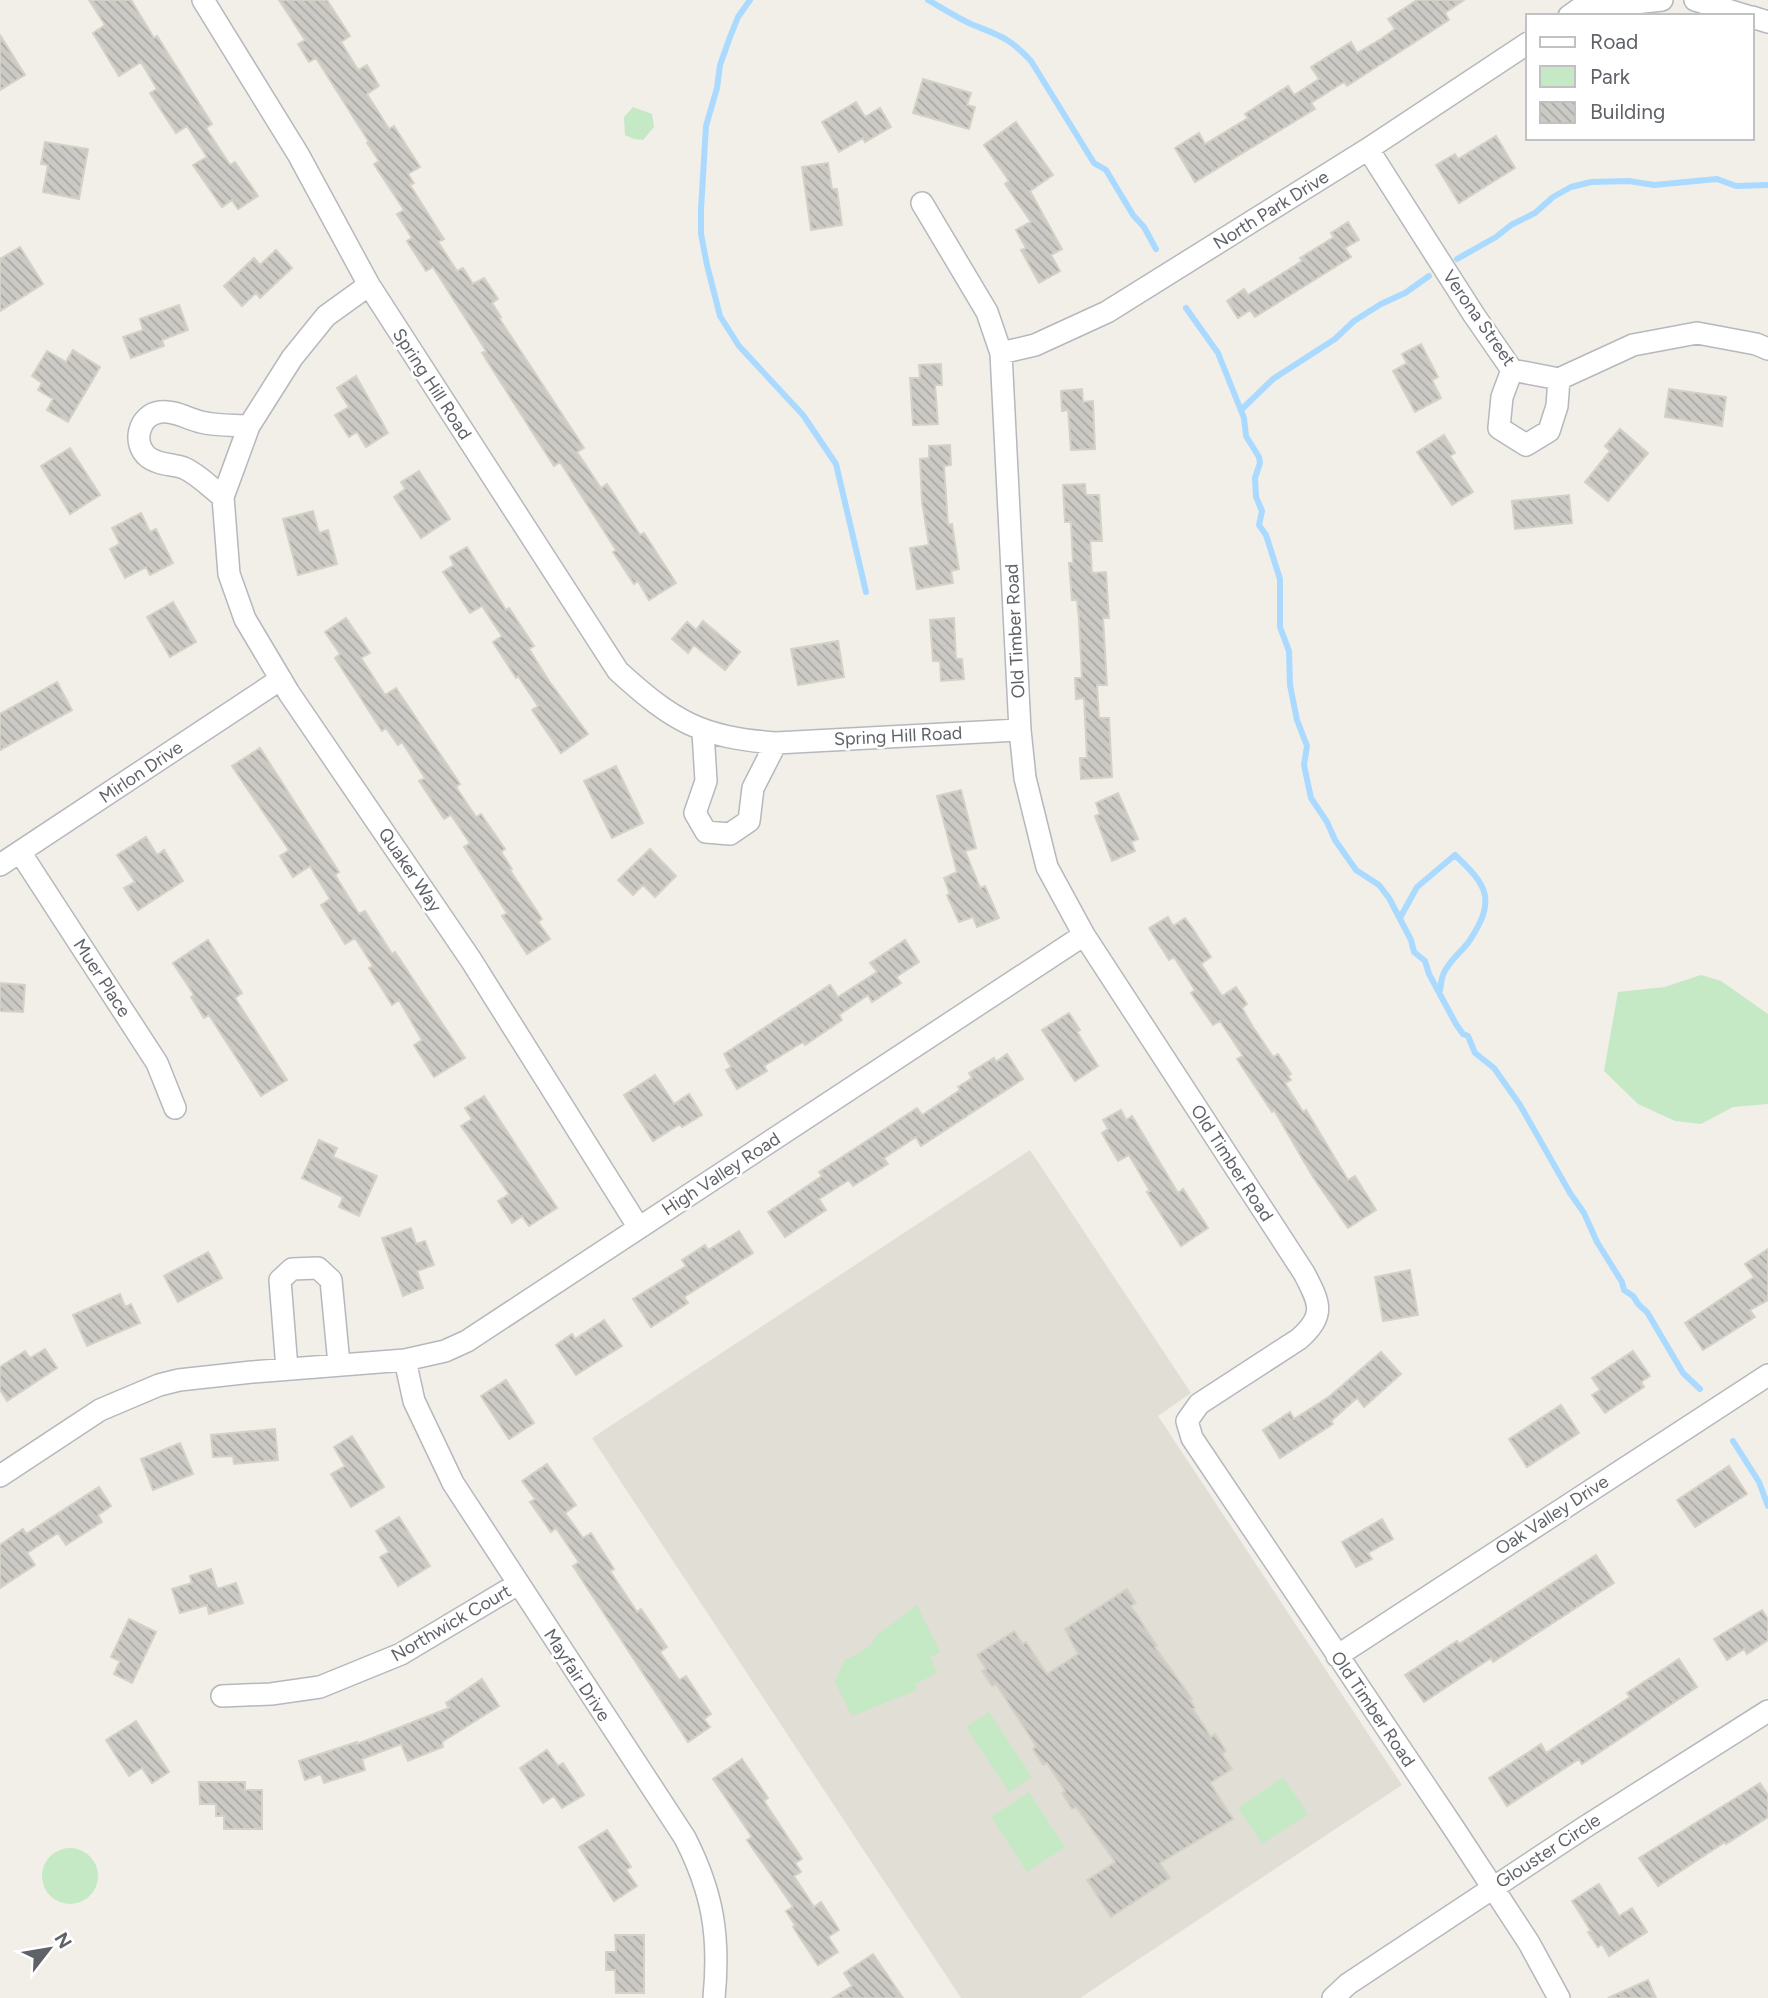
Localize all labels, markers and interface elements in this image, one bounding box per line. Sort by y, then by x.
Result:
legend [1526,14,1754,140]
text: Road [1590,29,1638,54]
text: Park [1590,64,1631,89]
text: Building [1590,99,1665,124]
street label: North Park Drive [1209,166,1333,254]
street label: Verona Street [1438,266,1520,370]
street label: Spring Hill Road [388,324,476,444]
street label: Old Timber Road [1000,563,1030,699]
street label: Spring Hill Road [833,722,963,750]
street label: Mirlon Drive [95,736,187,808]
street label: Quaker Way [374,824,447,917]
street label: Muer Place [69,935,135,1021]
street label: Old Timber Road [1186,1101,1278,1225]
street label: High Valley Road [658,1128,784,1220]
street label: Oak Valley Drive [1491,1470,1613,1560]
street label: Northwick Court [387,1580,515,1666]
street label: Mayfair Drive [539,1625,615,1726]
street label: Old Timber Road [1326,1647,1420,1771]
street label: Glouster Circle [1492,1809,1605,1893]
north arrow [14,1914,84,1984]
text: N [50,1928,77,1953]

